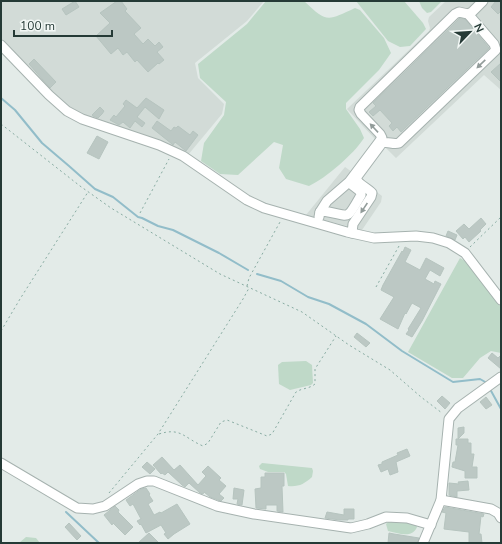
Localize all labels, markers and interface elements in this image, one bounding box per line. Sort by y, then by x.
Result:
scale bar [14,12,112,38]
north arrow [450,12,490,52]
text: 100 m [20,18,55,34]
text: N [470,21,487,35]
one-way arrow [476,60,486,69]
one-way arrow [370,123,379,134]
one-way arrow [360,202,368,213]

